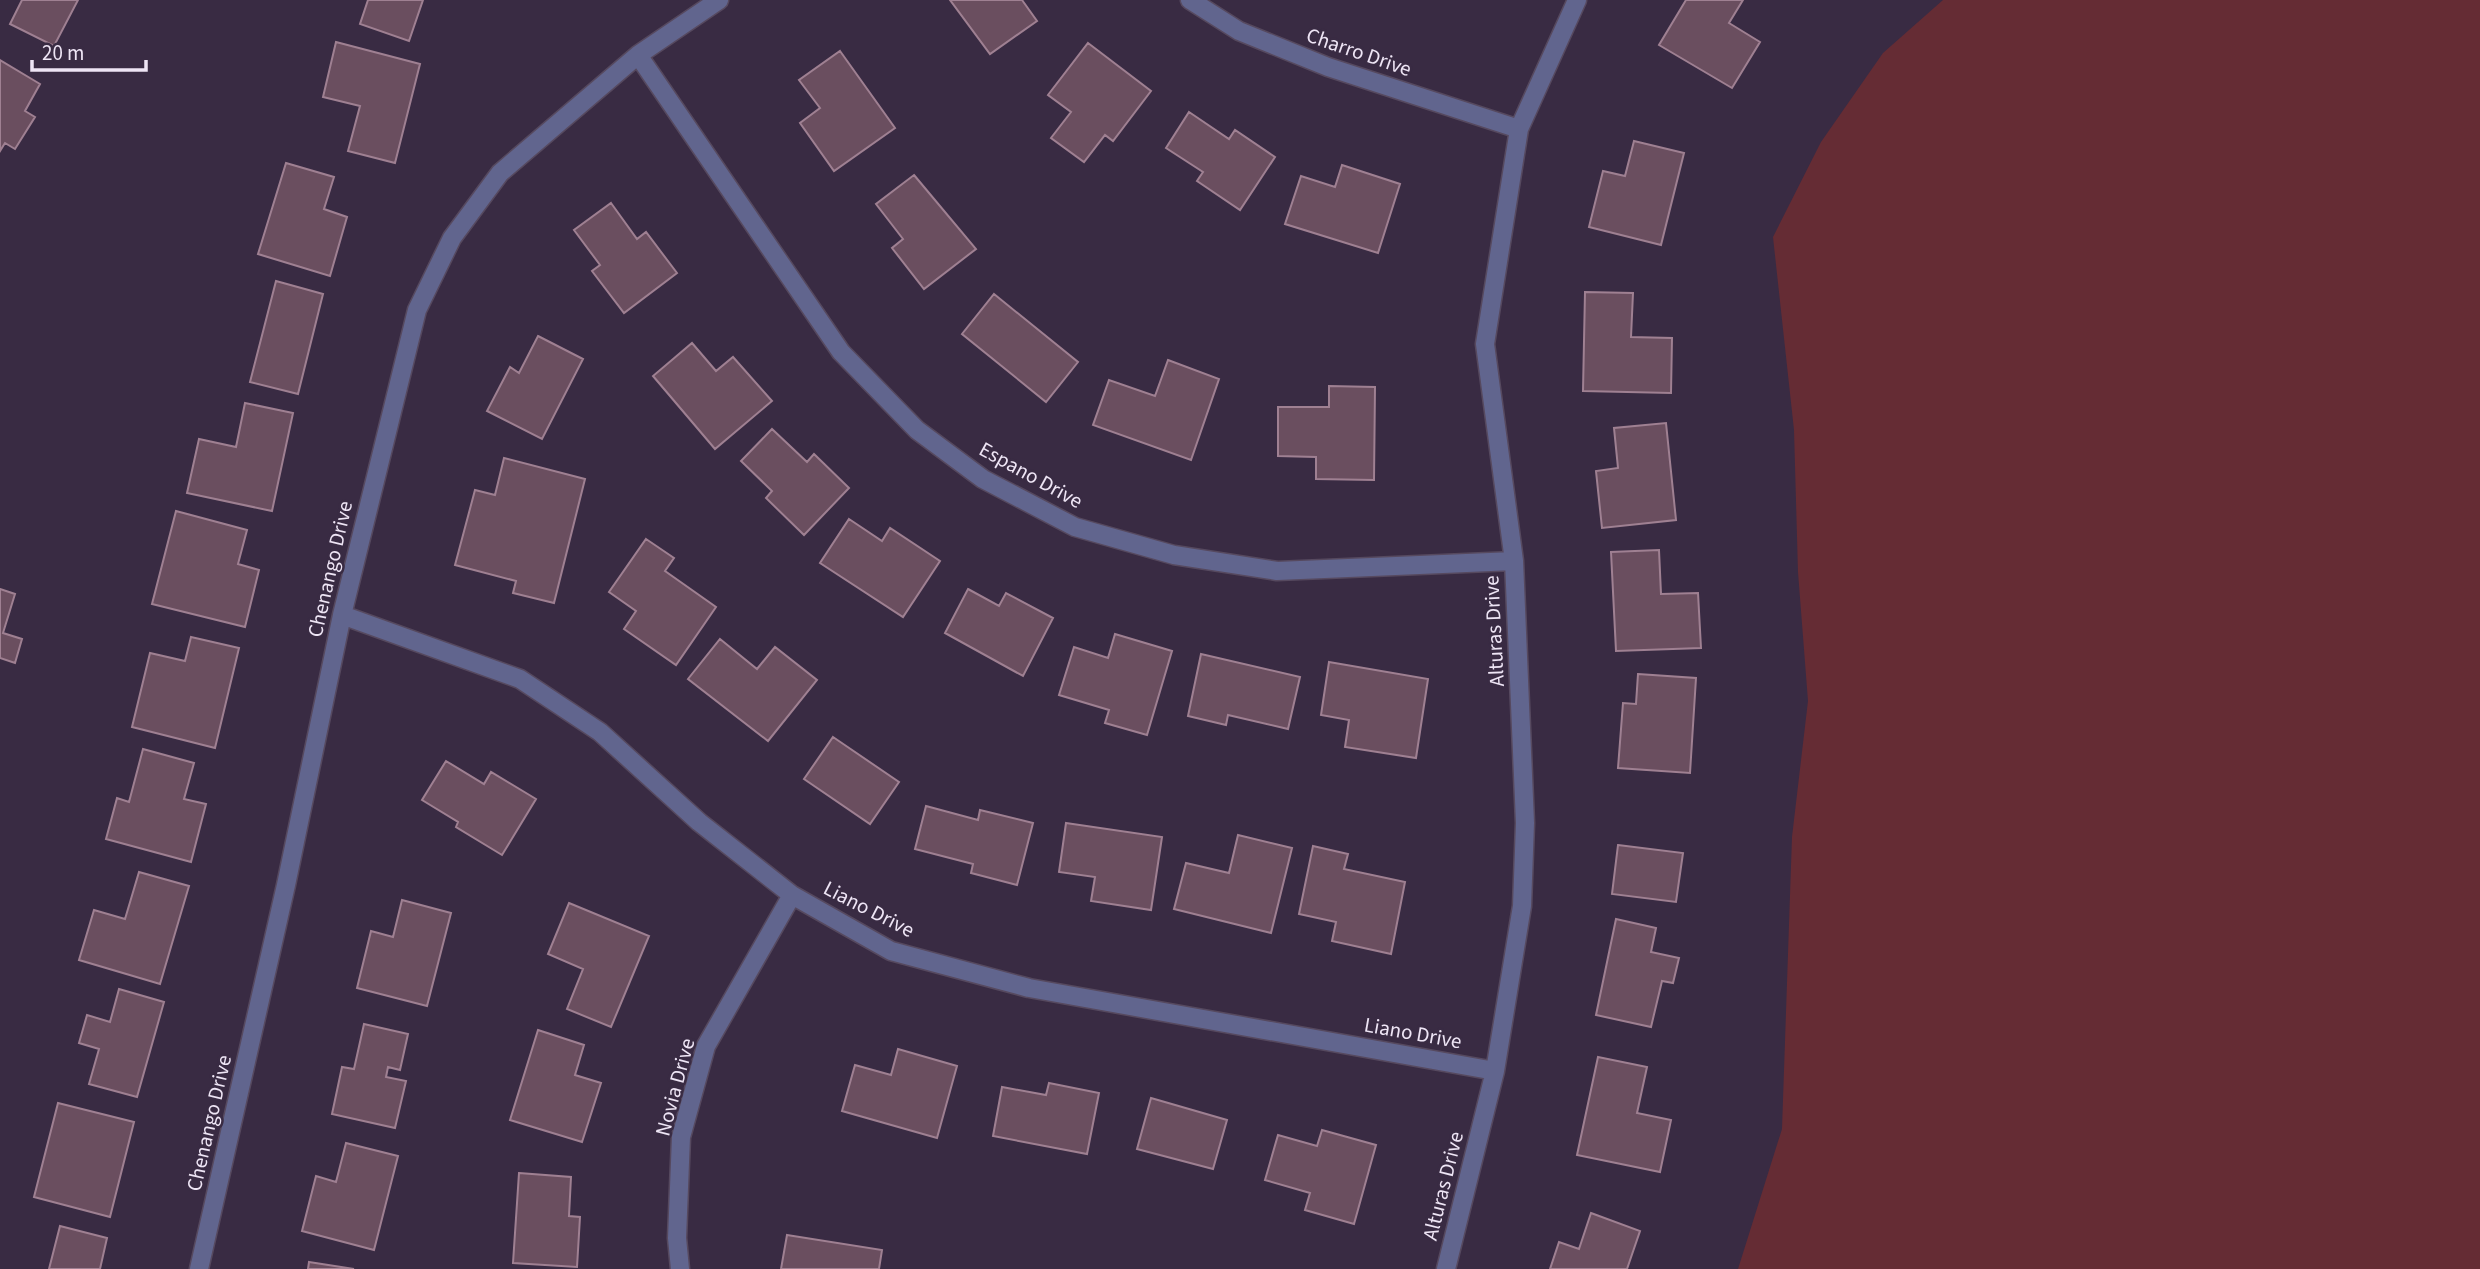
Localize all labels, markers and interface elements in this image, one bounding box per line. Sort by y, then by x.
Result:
street label: Charro Drive [1302,20,1416,84]
scale bar [32,28,145,72]
text: 20 m [42,38,84,68]
street label: Espano Drive [974,434,1088,516]
street label: Chenango Drive [300,498,360,640]
street label: Alturas Drive [1476,575,1512,687]
street label: Liano Drive [818,873,920,945]
street label: Liano Drive [1362,1010,1464,1056]
street label: Novia Drive [648,1035,702,1139]
street label: Chenango Drive [179,1052,239,1194]
street label: Alturas Drive [1415,1128,1471,1244]

